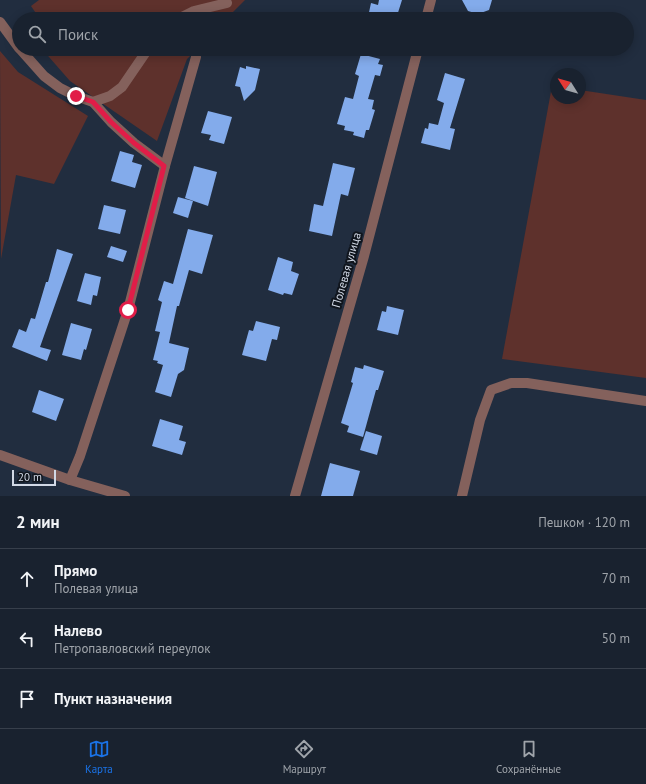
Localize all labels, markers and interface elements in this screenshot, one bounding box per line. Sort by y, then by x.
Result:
search box [12,12,634,56]
icon: search [26,23,48,45]
text: Поиск [58,25,98,44]
north arrow [550,68,586,104]
route end [67,87,85,105]
street label: Полевая улица [328,231,364,309]
route start [119,301,137,319]
scale bar [12,468,56,487]
text: 20 m [18,470,42,484]
text: 2 мин [16,511,60,533]
text: Пешком · 120 m [538,514,630,531]
text: Прямо [54,561,97,580]
icon: ahead [16,568,38,590]
text: 70 m [602,570,630,587]
text: Полевая улица [54,580,138,597]
text: Налево [54,621,102,640]
icon: left [16,628,38,650]
text: 50 m [602,630,630,647]
text: Петропавловский переулок [54,640,211,657]
icon: arrive [16,688,38,710]
text: Пункт назначения [54,689,172,708]
tab: Карта [85,738,113,776]
tab: Маршрут [283,738,326,776]
tab: Сохранённые [496,738,561,776]

